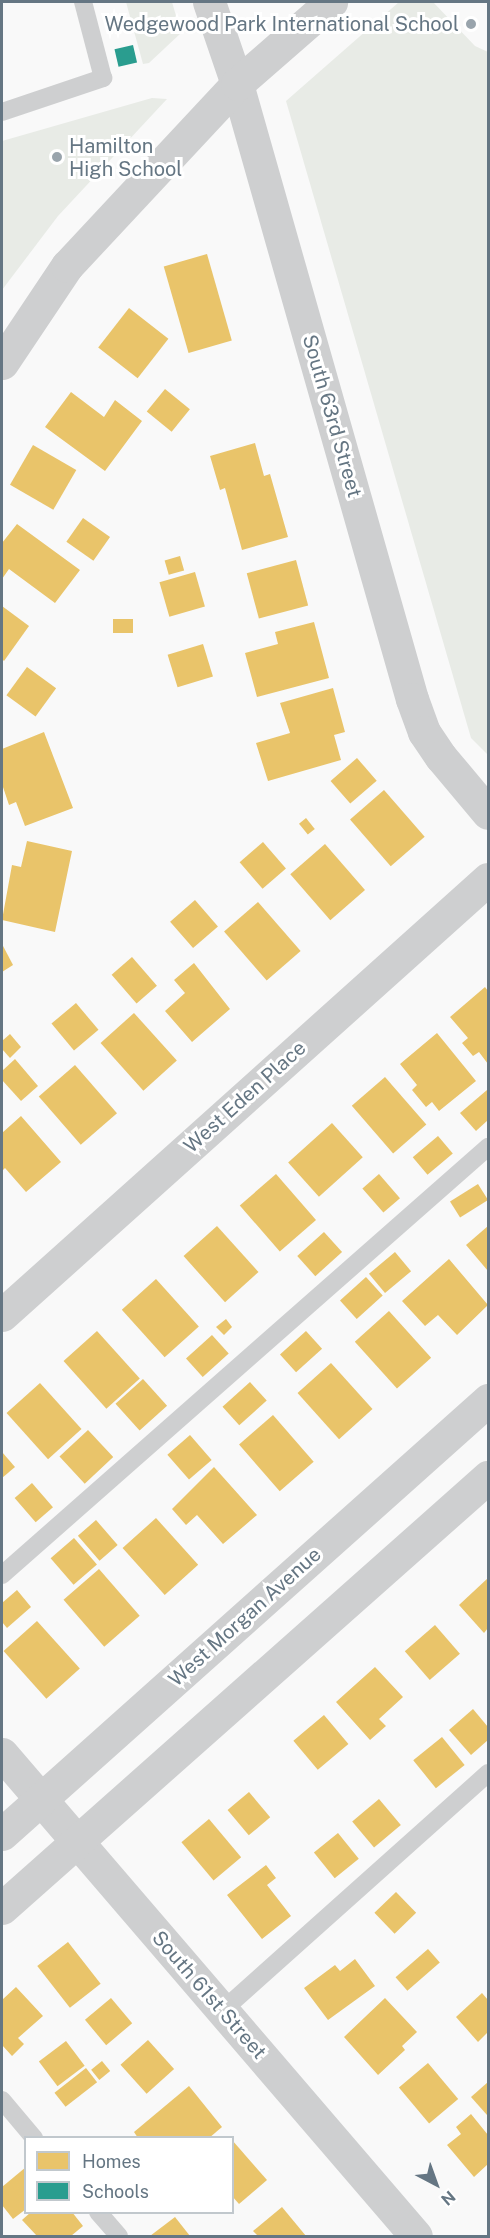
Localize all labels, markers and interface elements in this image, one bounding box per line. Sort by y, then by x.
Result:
place label: Wedgewood Park International School [105,12,459,36]
marker: Wedgewood Park International School [464,17,478,31]
place label: Hamilton High School [69,134,182,181]
marker: Hamilton High School [50,150,64,164]
street label: South 63rd Street [297,332,367,500]
street label: West Eden Place [179,1036,311,1158]
street label: West Morgan Avenue [164,1542,326,1692]
street label: South 61st Street [147,1926,271,2064]
legend [24,2136,234,2214]
text: Homes [82,2151,141,2172]
north arrow [406,2154,466,2214]
text: Schools [82,2181,149,2202]
text: N [437,2187,459,2209]

